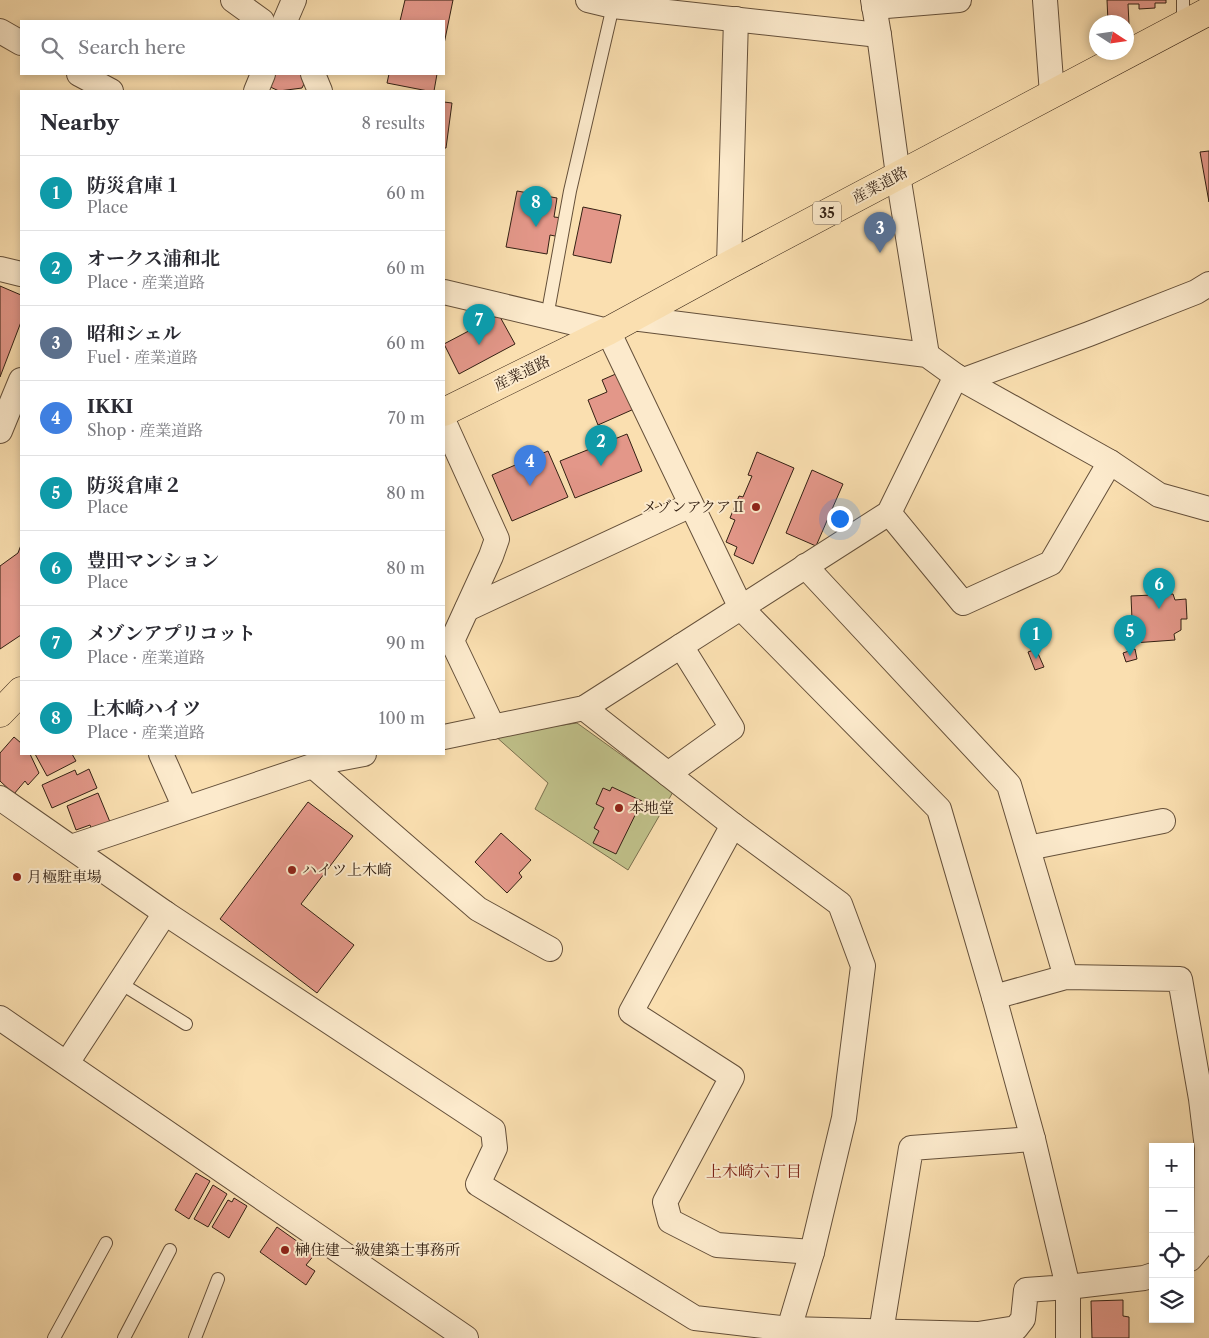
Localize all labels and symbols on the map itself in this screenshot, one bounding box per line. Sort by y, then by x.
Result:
north arrow [1089,15,1134,60]
street label: 産業道路 [849,162,911,207]
pin: 8 [520,186,552,227]
road number: 35 [813,202,841,224]
pin: 3 [864,212,896,253]
pin: 7 [463,304,495,345]
street label: 産業道路 [491,351,553,394]
pin: 2 [585,425,617,466]
pin: 4 [514,445,546,486]
place label: メゾンアクアⅡ [642,497,746,516]
marker: メゾンアクアⅡ [750,501,762,513]
your location [827,506,853,532]
pin: 6 [1143,568,1175,609]
pin: 5 [1114,615,1146,656]
pin: 1 [1020,618,1052,659]
place label: 本地堂 [629,798,674,817]
marker: 本地堂 [613,802,625,814]
place label: ハイツ上木崎 [302,860,392,879]
marker: ハイツ上木崎 [286,864,298,876]
place label: 月極駐車場 [27,867,102,886]
marker: 月極駐車場 [11,871,23,883]
district label: 上木崎六丁目 [706,1161,802,1181]
place label: 榊住建一級建築士事務所 [295,1240,460,1259]
marker: 榊住建一級建築士事務所 [279,1244,291,1256]

